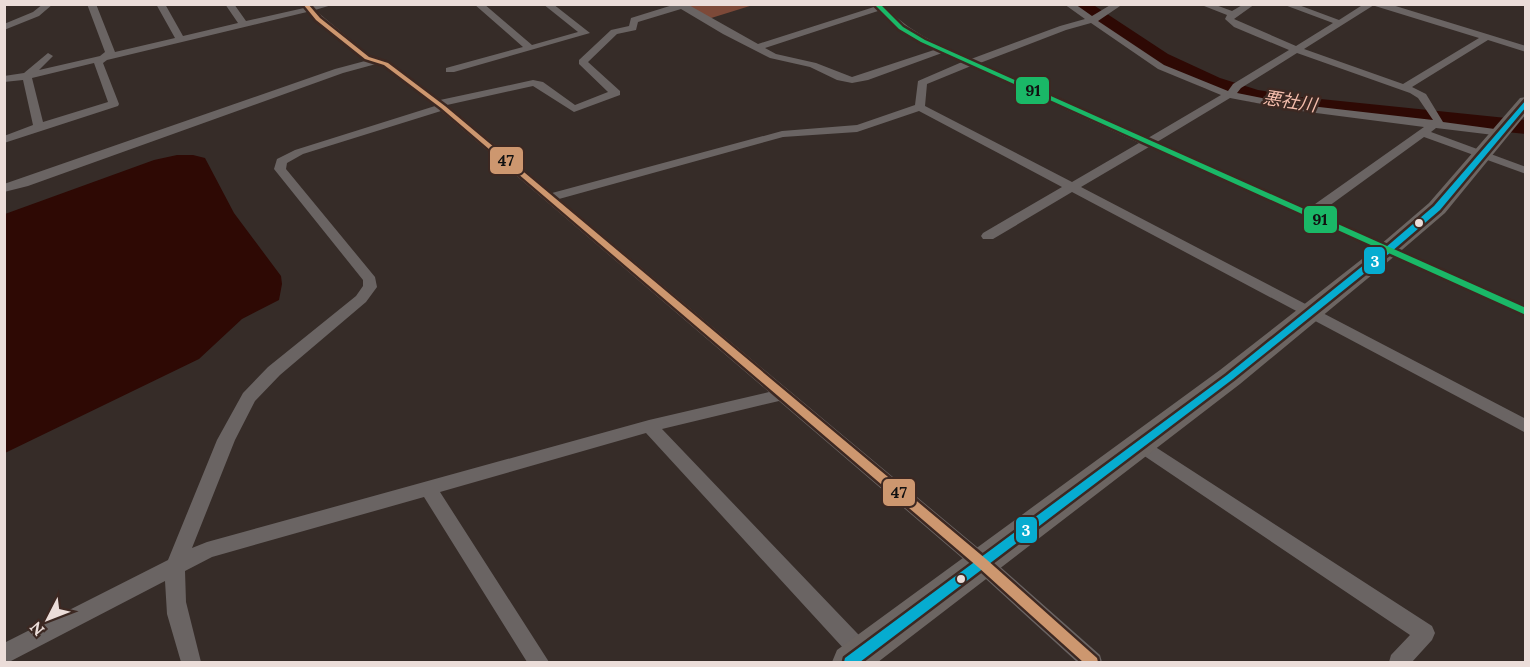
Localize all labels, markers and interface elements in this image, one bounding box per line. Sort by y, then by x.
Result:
line badge: 91 [1015,76,1050,105]
text: 91 [1025,80,1041,100]
water label: 悪社川 [1262,85,1320,117]
line badge: 47 [489,146,524,175]
text: 47 [498,150,515,170]
line badge: 91 [1303,205,1338,234]
text: 91 [1312,209,1328,229]
unlabelled marker [1413,217,1425,229]
line badge: 3 [1363,246,1386,275]
text: 3 [1371,251,1380,271]
line badge: 47 [882,478,916,507]
text: 47 [891,482,908,502]
line badge: 3 [1015,516,1038,544]
text: 3 [1022,520,1031,540]
unlabelled marker [955,573,967,585]
north arrow [18,589,78,649]
text: N [25,618,48,640]

